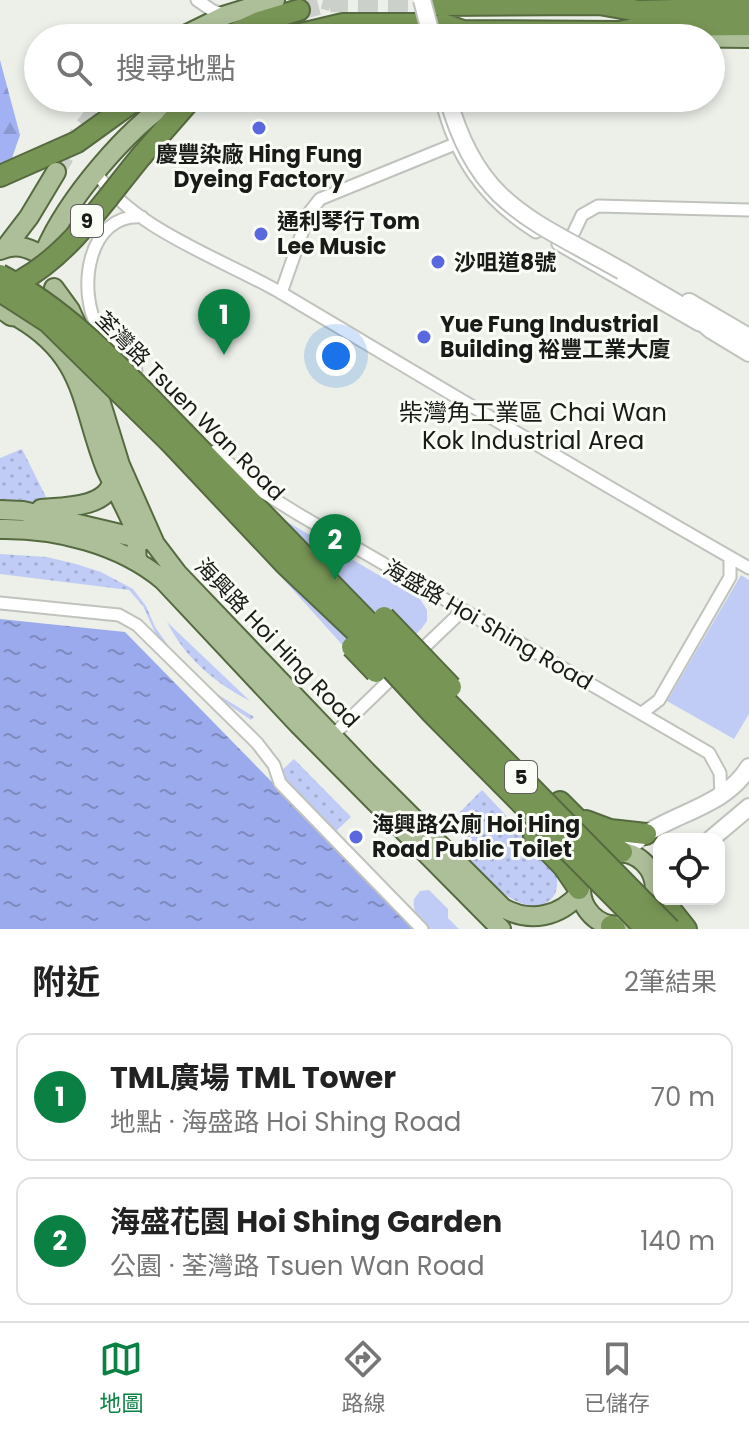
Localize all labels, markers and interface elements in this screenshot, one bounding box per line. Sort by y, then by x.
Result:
search box [24,24,725,112]
icon: search [52,46,96,90]
text: 搜尋地點 [116,47,236,90]
marker: 慶豐染廠 Hing Fung Dyeing Factory [250,119,268,137]
place label: 慶豐染廠 Hing Fung Dyeing Factory [156,139,362,195]
road number: 9 [71,205,103,237]
place label: 通利琴行 Tom Lee Music [277,206,420,262]
marker: 通利琴行 Tom Lee Music [252,225,270,243]
place label: 沙咀道8號 [454,247,556,278]
marker: 沙咀道8號 [429,253,447,271]
pin: 1 [198,289,250,355]
street label: 荃灣路 Tsuen Wan Road [88,304,292,508]
place label: Yue Fung Industrial Building 裕豐工業大廈 [440,309,670,365]
marker: Yue Fung Industrial Building 裕豐工業大廈 [415,328,433,346]
your location [316,336,356,376]
district label: 柴灣角工業區 Chai Wan Kok Industrial Area [399,396,667,457]
pin: 2 [309,514,361,580]
street label: 海興路 Hoi Hing Road [188,551,366,735]
street label: 海盛路 Hoi Shing Road [378,552,598,698]
road number: 5 [505,761,537,793]
place label: 海興路公廁 Hoi Hing Road Public Toilet [372,809,580,865]
marker: 海興路公廁 Hoi Hing Road Public Toilet [347,828,365,846]
map controls [653,833,725,905]
button: locate [653,833,725,905]
text: 附近 [32,958,100,1006]
text: 2筆結果 [624,964,717,1000]
text: TML廣場 TML Tower [110,1056,396,1099]
text: 1 [55,1079,65,1115]
text: 70 m [651,1079,715,1115]
text: 地點 · 海盛路 Hoi Shing Road [110,1104,461,1140]
text: 海盛花園 Hoi Shing Garden [110,1200,502,1243]
text: 2 [53,1223,67,1259]
text: 140 m [640,1223,715,1259]
text: 公園 · 荃灣路 Tsuen Wan Road [110,1248,484,1284]
tab: 地圖 [99,1337,143,1420]
tab: 路線 [341,1337,386,1420]
tab: 已儲存 [584,1337,650,1420]

